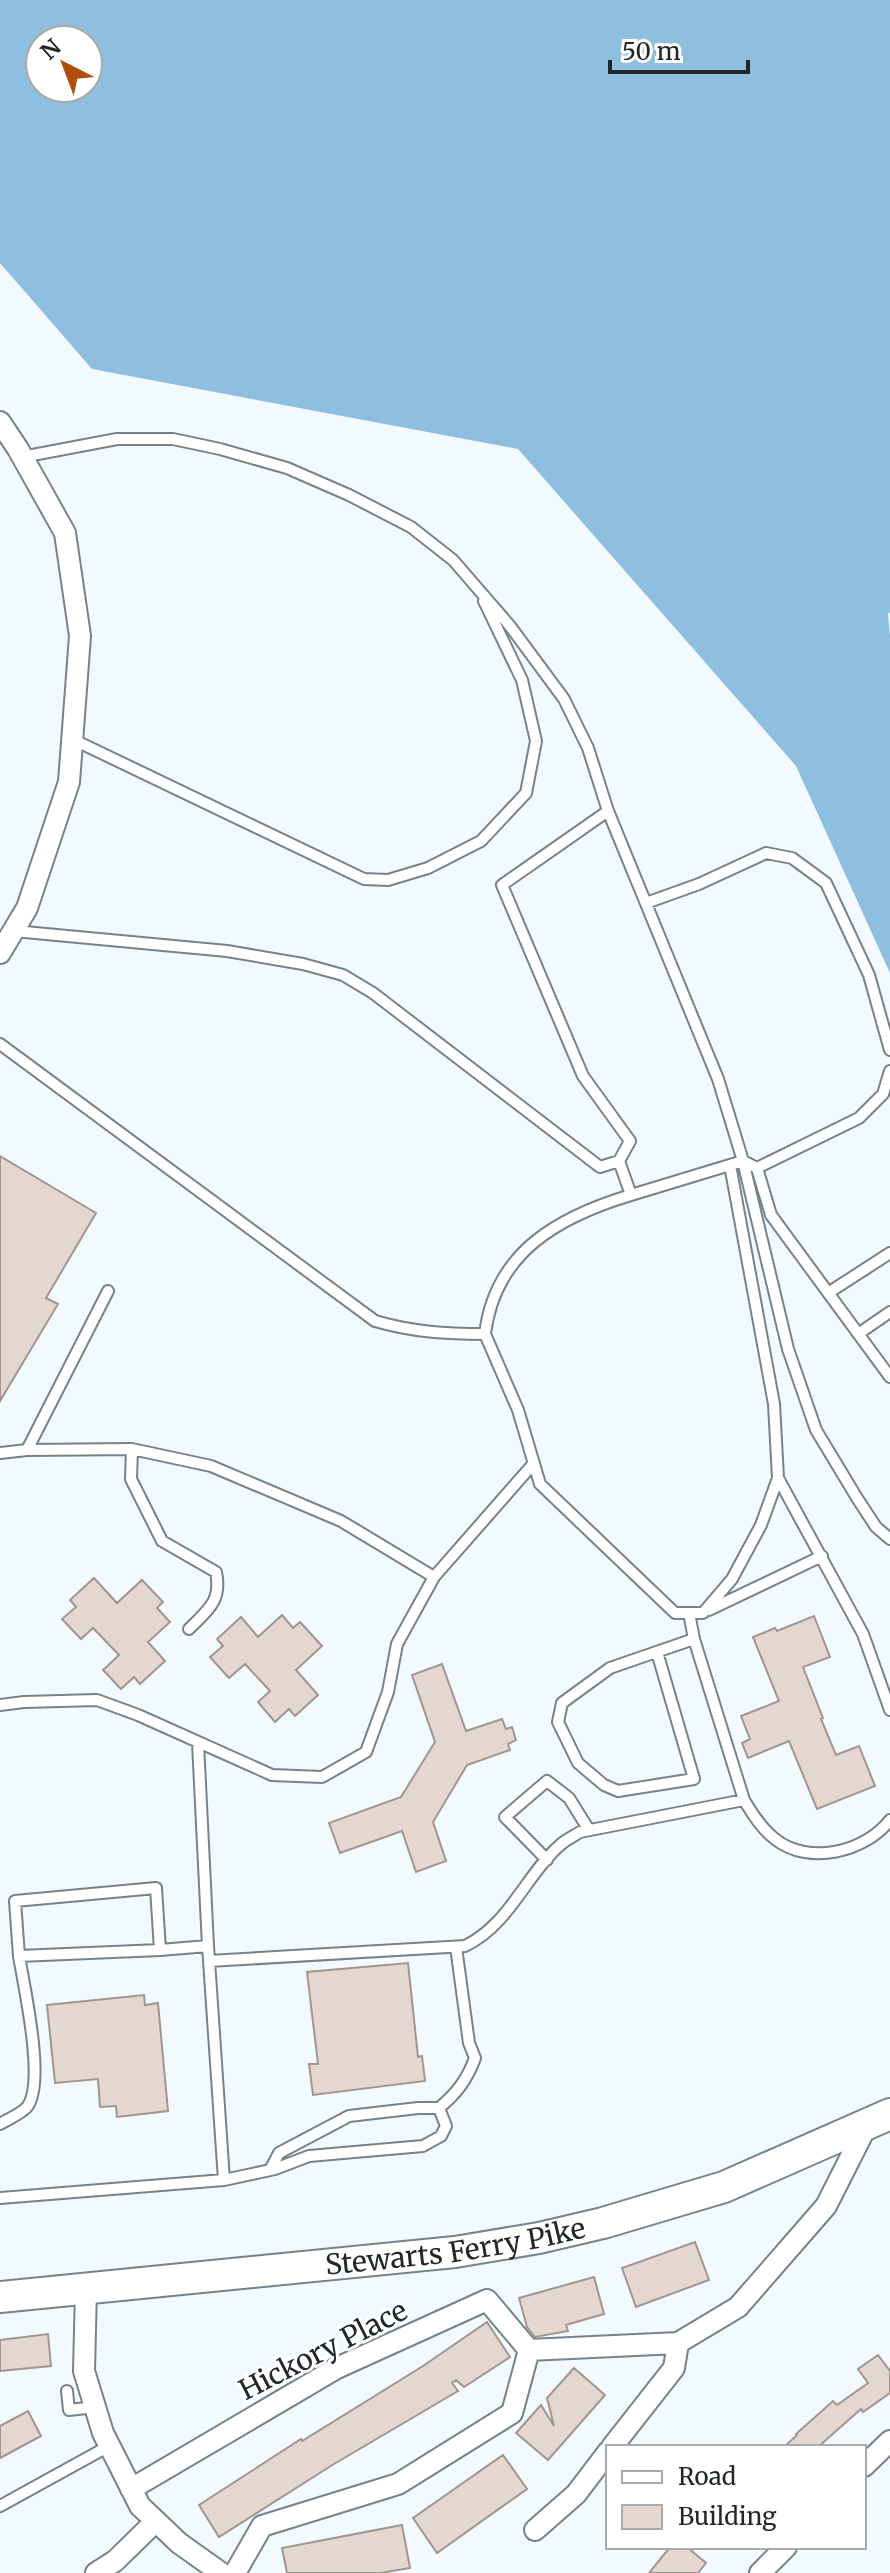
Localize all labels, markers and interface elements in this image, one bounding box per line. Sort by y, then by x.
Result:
north arrow [24,24,104,104]
scale bar [610,24,748,74]
text: N [35,33,67,65]
text: 50 m [622,36,681,67]
street label: Stewarts Ferry Pike [323,2210,589,2283]
street label: Hickory Place [233,2292,413,2408]
legend [606,2445,866,2549]
text: Road [678,2461,736,2492]
text: Building [678,2501,777,2532]

